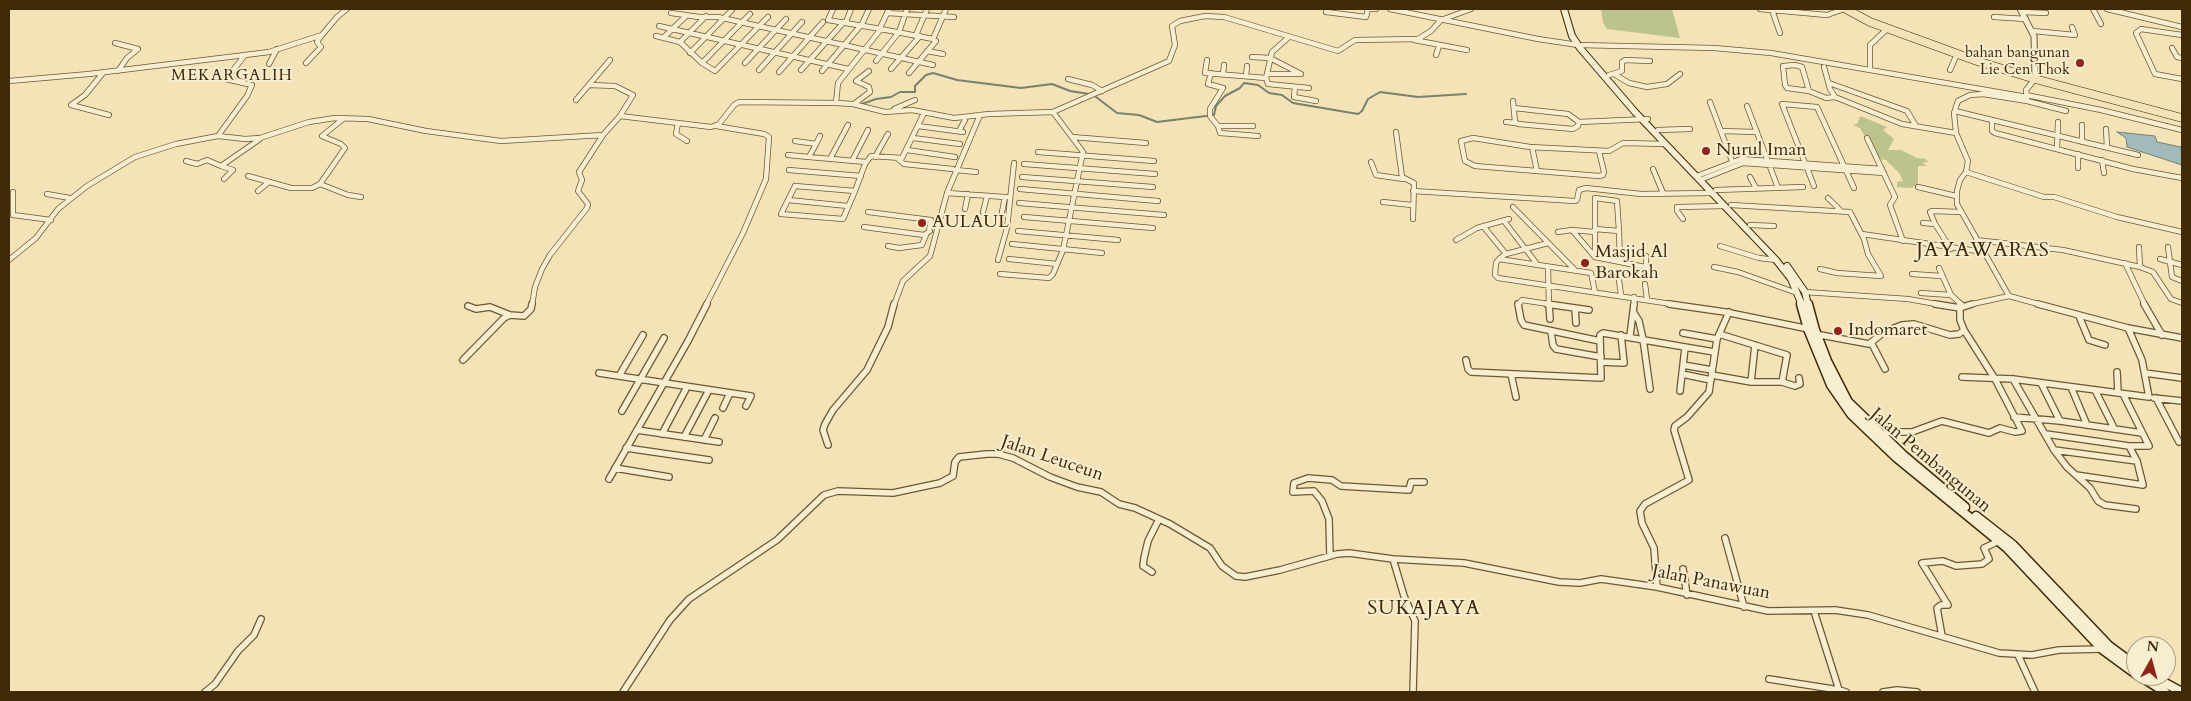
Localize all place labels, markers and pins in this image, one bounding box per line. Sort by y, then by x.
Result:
place label: bahan bangunan Lie Cen Thok [1965,45,2070,80]
marker: bahan bangunan Lie Cen Thok [2074,57,2086,69]
place label: Nurul Iman [1716,140,1806,162]
marker: Nurul Iman [1700,145,1712,157]
place label: AULAUL [932,212,1009,234]
marker: AULAUL [916,217,928,229]
place label: Masjid Al Barokah [1595,242,1668,284]
marker: Masjid Al Barokah [1579,257,1591,269]
place label: Indomaret [1848,320,1927,342]
marker: Indomaret [1832,325,1844,337]

